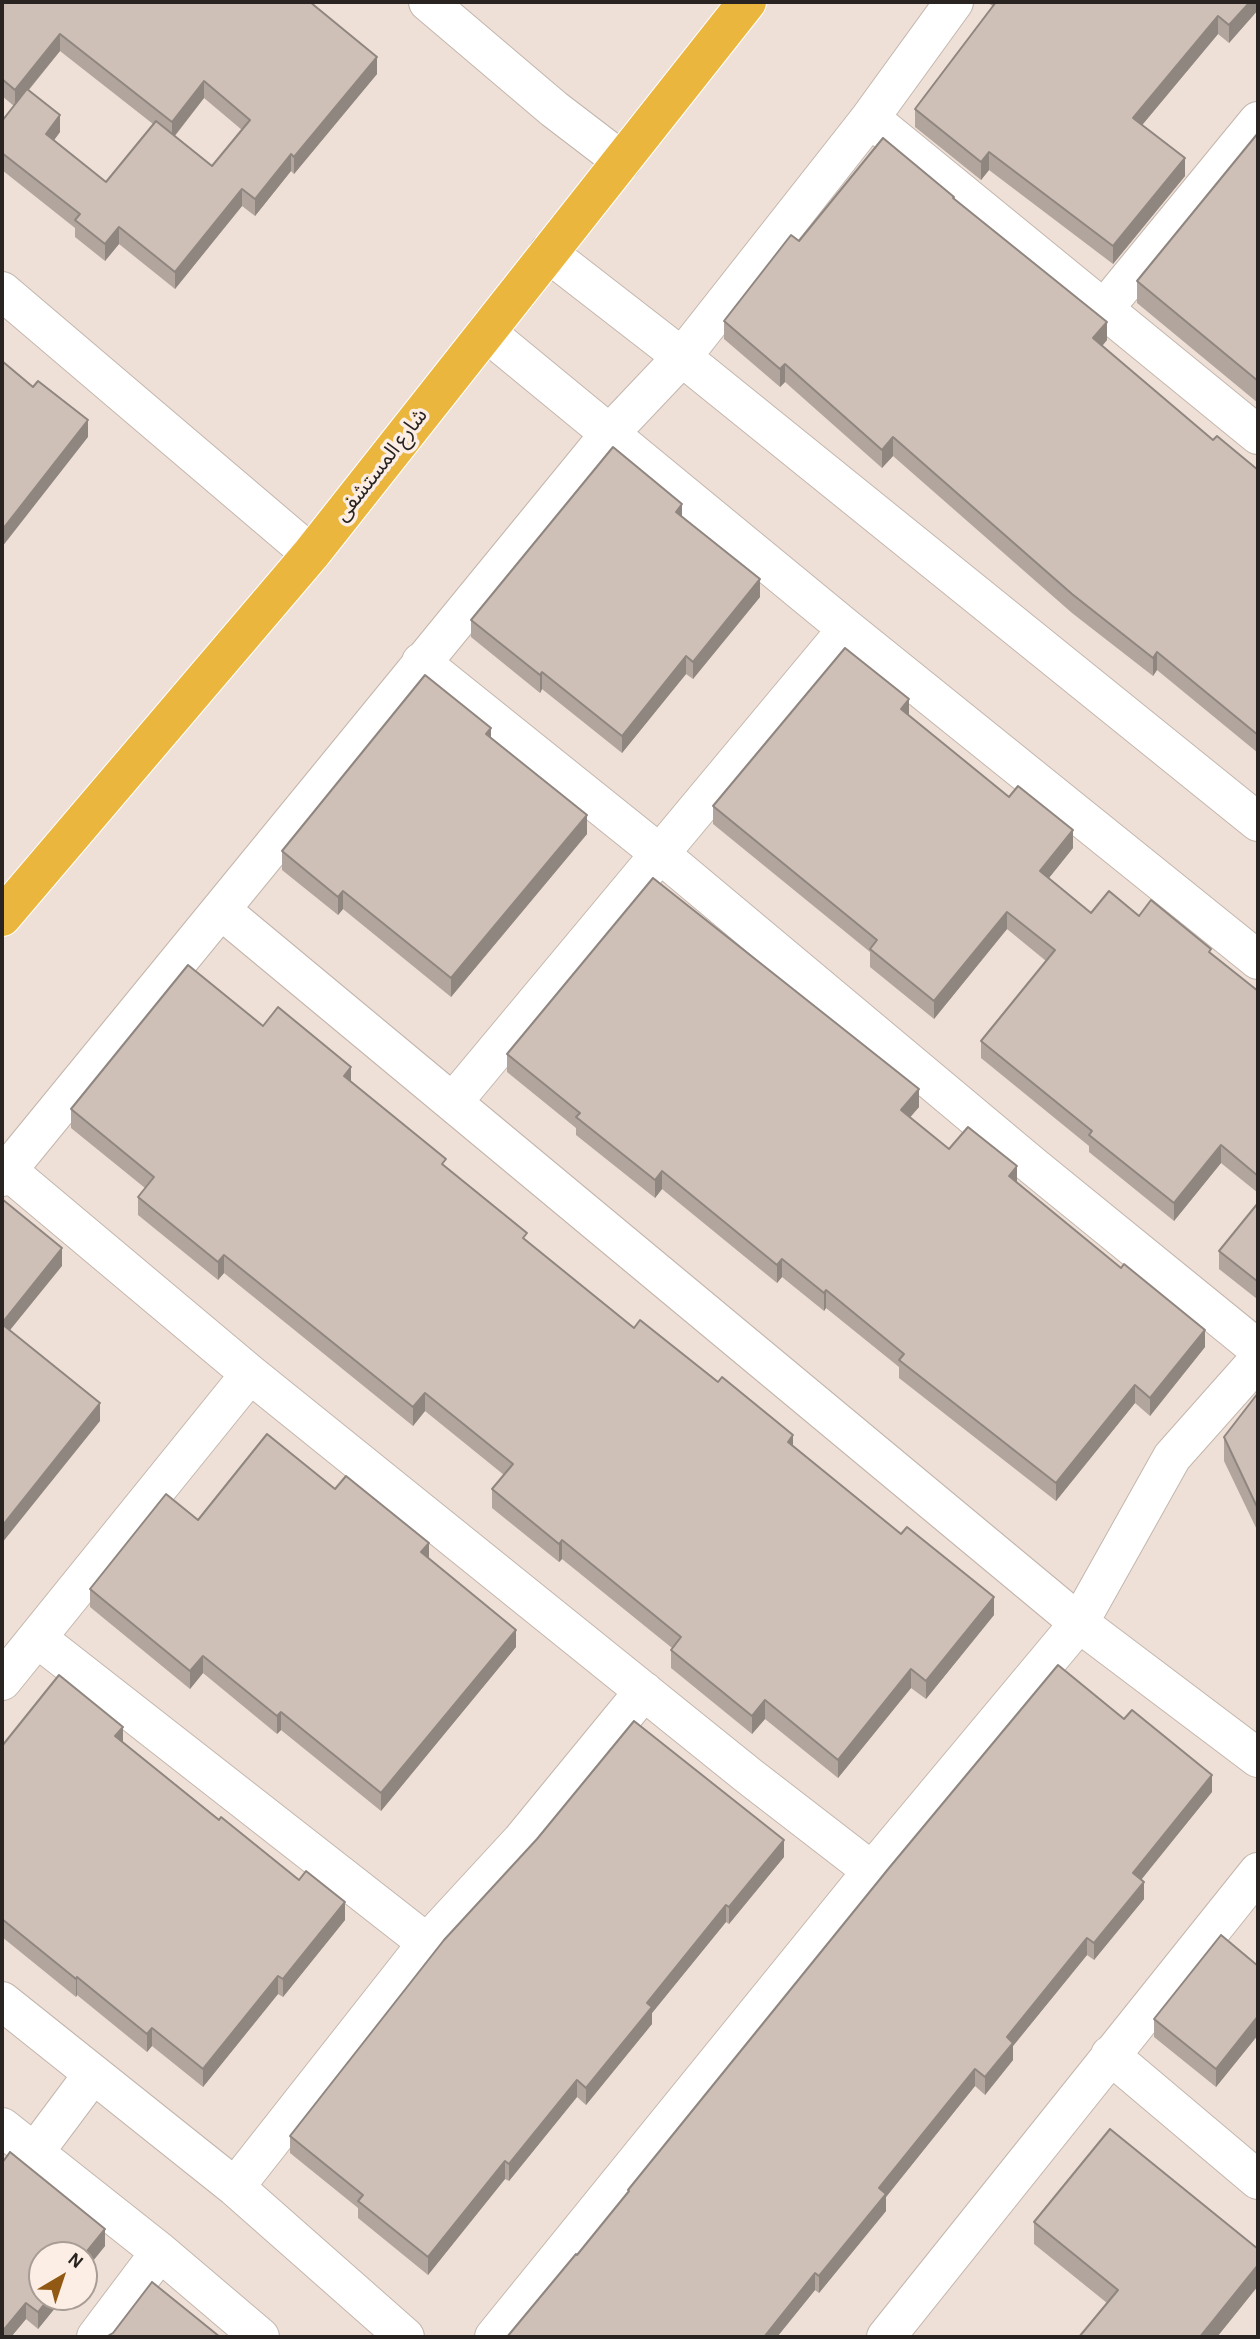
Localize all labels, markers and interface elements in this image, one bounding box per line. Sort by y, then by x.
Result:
street label: شارع المستشفى [329,404,433,526]
north arrow [28,2241,98,2311]
text: N [64,2249,86,2272]

